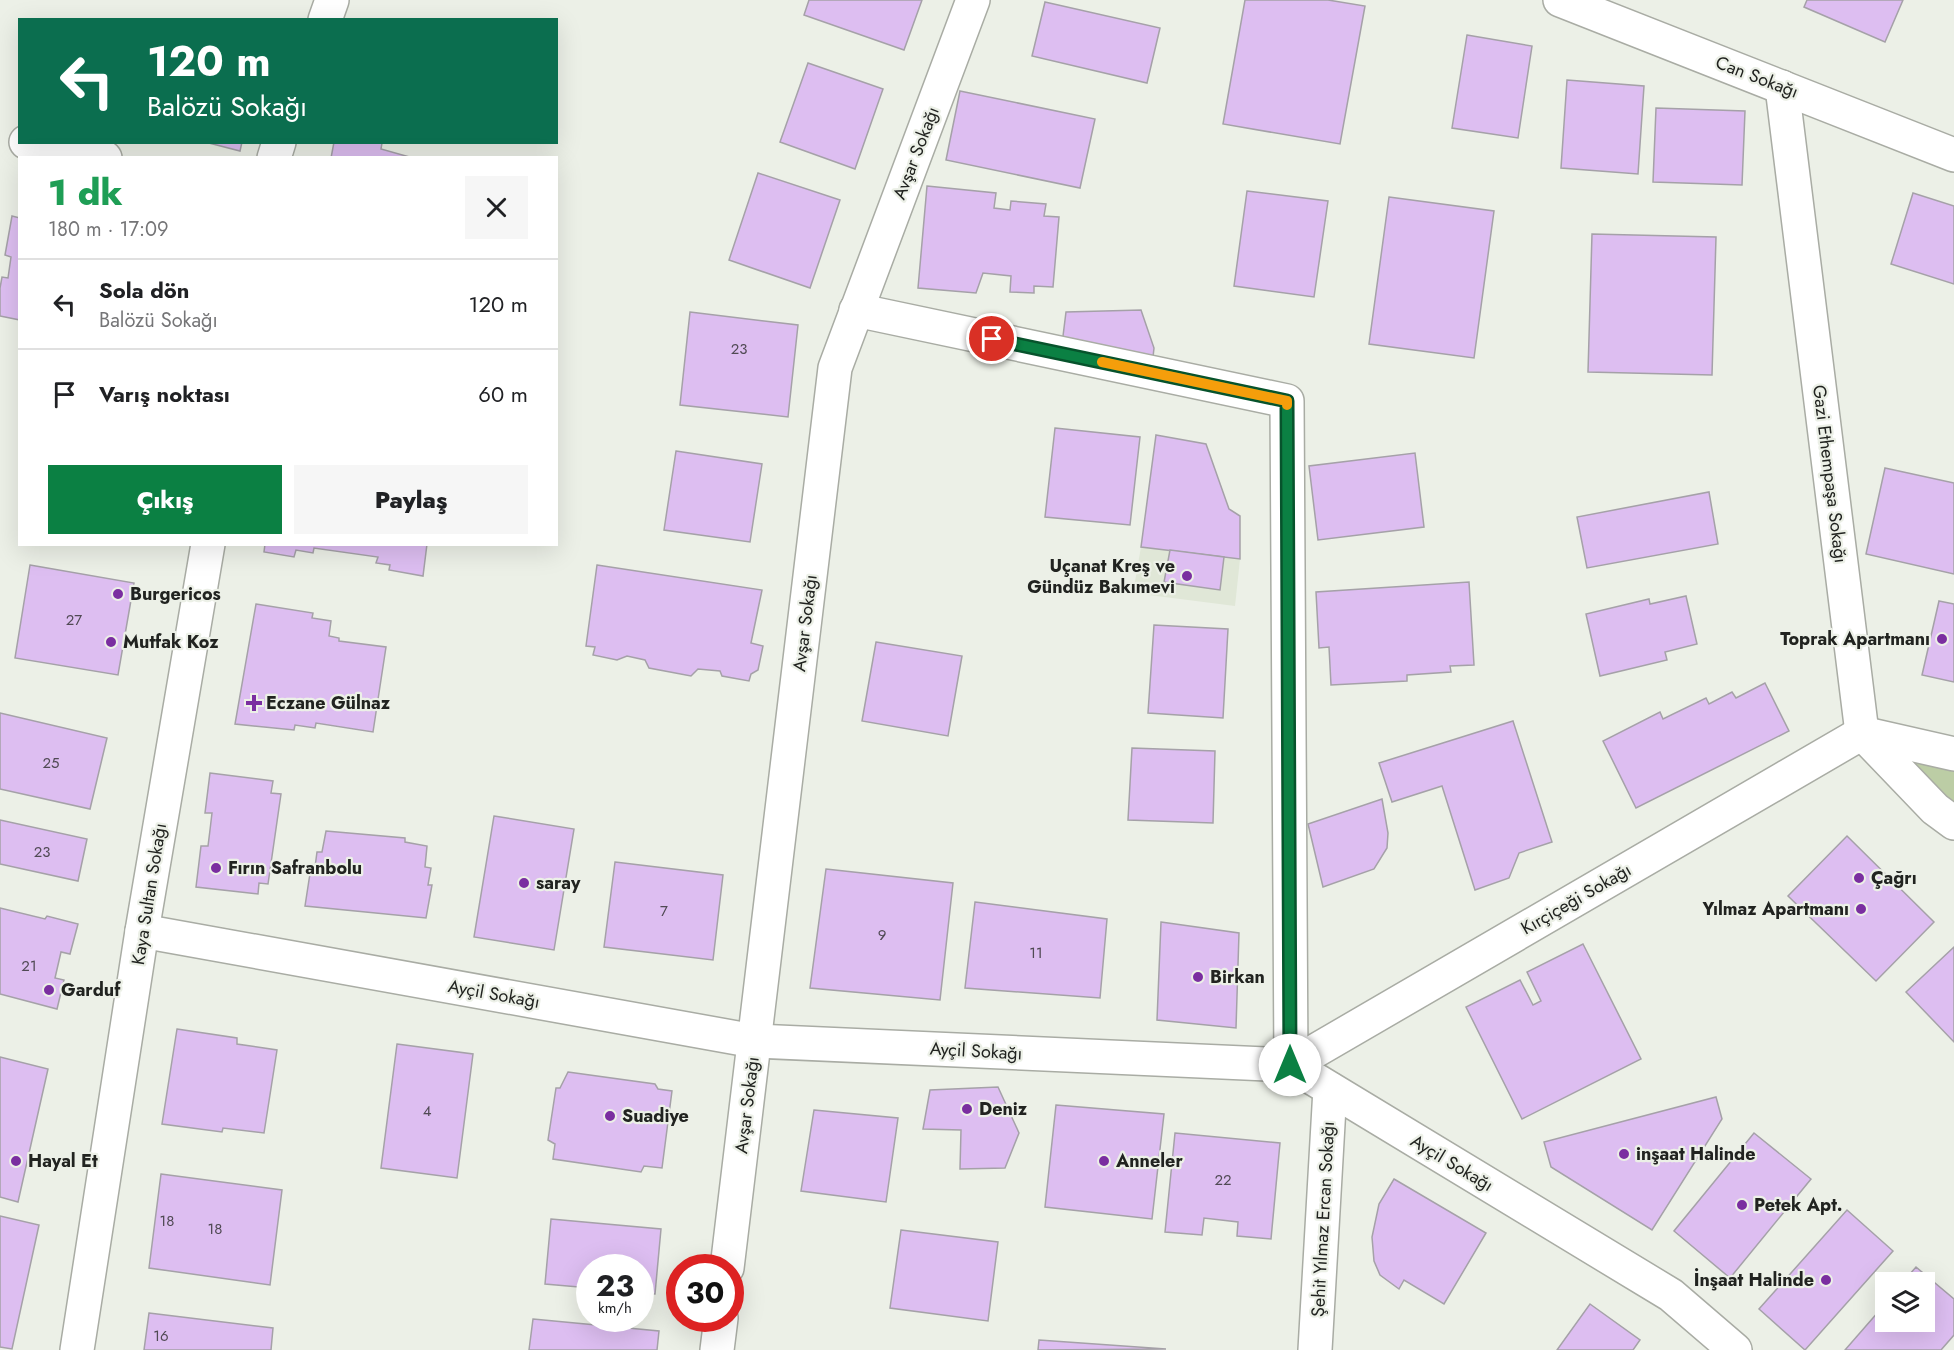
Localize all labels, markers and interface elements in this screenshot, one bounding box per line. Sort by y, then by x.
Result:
text: 120 m [147,31,271,92]
icon: left [48,42,126,120]
street label: Can Sokağı [1712,49,1802,105]
text: Balözü Sokağı [147,87,307,126]
street label: Avşar Sokağı [886,103,946,203]
text: 1 dk [48,166,123,218]
button: close [465,176,528,239]
text: 180 m · 17:09 [48,215,169,244]
text: Sola dön [99,274,189,306]
icon: left [48,288,81,321]
text: 120 m [469,288,528,320]
text: Balözü Sokağı [99,306,218,335]
pin [966,313,1017,364]
icon: arrive [975,322,1008,355]
house number: 23 [731,338,747,360]
icon: arrive [48,378,81,411]
text: Varış noktası [99,378,230,410]
text: 60 m [478,378,528,410]
street label: Gazi Ethempaşa Sokağı [1806,383,1854,565]
button: Çıkış [48,465,282,534]
button: Paylaş [294,465,528,534]
place label: Uçanat Kreş ve Gündüz Bakımevi [1027,553,1175,600]
marker: Uçanat Kreş ve Gündüz Bakımevi [1180,569,1194,583]
street label: Avşar Sokağı [786,573,824,673]
place label: Burgericos [130,581,221,607]
marker: Burgericos [111,587,125,601]
house number: 27 [66,609,82,631]
place label: Toprak Apartmanı [1780,626,1930,652]
place label: Mutfak Koz [123,629,219,655]
marker: Toprak Apartmanı [1935,632,1949,646]
marker: Mutfak Koz [104,635,118,649]
place label: Eczane Gülnaz [266,690,391,716]
marker: Eczane Gülnaz [247,696,261,710]
house number: 25 [43,752,60,774]
street label: Kaya Sultan Sokağı [125,821,173,967]
house number: 23 [34,841,50,863]
place label: Fırın Safranbolu [228,855,362,881]
street label: Kırçiçeği Sokağı [1516,857,1636,941]
marker: Fırın Safranbolu [209,861,223,875]
place label: Çağrı [1871,865,1917,891]
place label: saray [536,870,581,896]
marker: Çağrı [1852,871,1866,885]
marker: saray [517,876,531,890]
place label: Yılmaz Apartmanı [1702,896,1849,922]
house number: 7 [660,900,668,922]
marker: Yılmaz Apartmanı [1854,902,1868,916]
house number: 9 [878,924,886,946]
house number: 11 [1029,942,1043,964]
house number: 21 [21,955,37,977]
place label: Birkan [1210,964,1265,990]
marker: Birkan [1191,970,1205,984]
street label: Ayçil Sokağı [446,973,542,1015]
place label: Garduf [61,977,121,1003]
marker: Garduf [42,983,56,997]
position arrow [1258,1033,1322,1097]
street label: Ayçil Sokağı [929,1036,1023,1066]
street label: Avşar Sokağı [728,1055,766,1155]
place label: Deniz [979,1096,1028,1122]
house number: 4 [423,1100,432,1122]
marker: Deniz [960,1102,974,1116]
place label: Suadiye [622,1103,689,1129]
marker: Suadiye [603,1109,617,1123]
street label: Şehit Yılmaz Ercan Sokağı [1305,1120,1341,1318]
street label: Ayçil Sokağı [1406,1128,1498,1198]
place label: inşaat Halinde [1636,1141,1756,1167]
marker: inşaat Halinde [1617,1147,1631,1161]
place label: Hayal Et [28,1148,98,1174]
place label: Anneler [1115,1148,1183,1174]
marker: Hayal Et [9,1154,23,1168]
marker: Anneler [1097,1154,1111,1168]
house number: 22 [1214,1169,1232,1191]
place label: Petek Apt. [1754,1192,1843,1218]
marker: Petek Apt. [1735,1198,1749,1212]
house number: 18 [160,1210,174,1232]
house number: 18 [208,1218,222,1240]
speed limit sign: 30 [666,1254,744,1332]
text: 23 [596,1264,634,1307]
place label: İnşaat Halinde [1694,1267,1814,1293]
map controls [1875,1272,1935,1332]
button: layers [1875,1272,1935,1332]
marker: İnşaat Halinde [1819,1273,1833,1287]
text: km/h [598,1297,632,1319]
house number: 16 [153,1325,169,1347]

